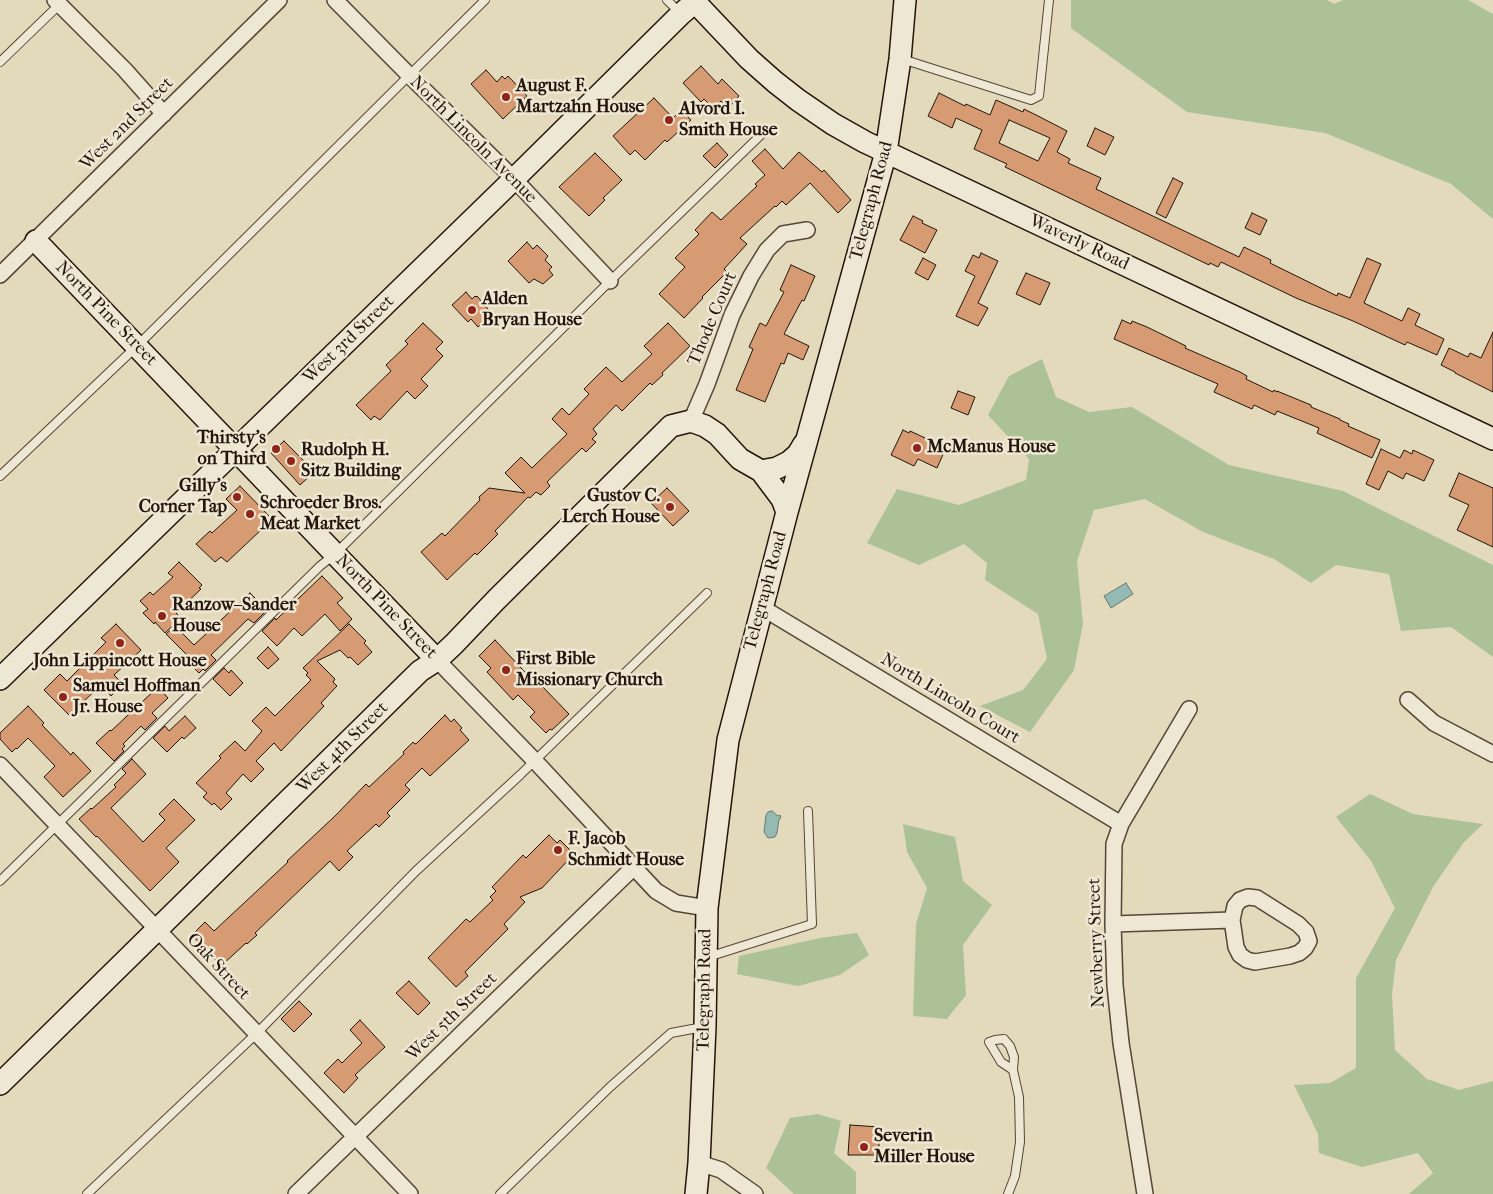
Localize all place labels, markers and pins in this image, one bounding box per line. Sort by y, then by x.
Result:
place label: August F. Martzahn House [516,76,644,118]
marker: August F. Martzahn House [500,91,512,103]
place label: Alvord I. Smith House [679,99,778,142]
marker: Alvord I. Smith House [663,114,675,126]
place label: Alden Bryan House [482,289,582,332]
marker: Alden Bryan House [466,304,478,316]
place label: Thirsty's on Third [197,428,266,470]
place label: McManus House [927,437,1056,459]
place label: Rudolph H. Sitz Building [301,440,401,482]
marker: McManus House [911,442,923,454]
marker: Thirsty's on Third [270,443,282,455]
marker: Rudolph H. Sitz Building [285,455,297,467]
place label: Gilly's Corner Tap [139,476,227,518]
place label: Gustov C. Lerch House [562,486,660,528]
marker: Gilly's Corner Tap [231,491,243,503]
place label: Schroeder Bros. Meat Market [260,493,382,536]
marker: Gustov C. Lerch House [664,501,676,513]
marker: Schroeder Bros. Meat Market [244,508,256,520]
place label: Ranzow–Sander House [172,595,296,638]
marker: Ranzow–Sander House [156,610,168,622]
marker: John Lippincott House [114,637,126,649]
place label: First Bible Missionary Church [516,649,663,692]
place label: John Lippincott House [33,651,207,673]
marker: First Bible Missionary Church [500,664,512,676]
place label: Samuel Hoffman Jr. House [73,676,201,719]
marker: Samuel Hoffman Jr. House [57,691,69,703]
place label: F. Jacob Schmidt House [568,829,684,872]
marker: F. Jacob Schmidt House [552,844,564,856]
place label: Severin Miller House [874,1126,975,1168]
marker: Severin Miller House [858,1141,870,1153]

